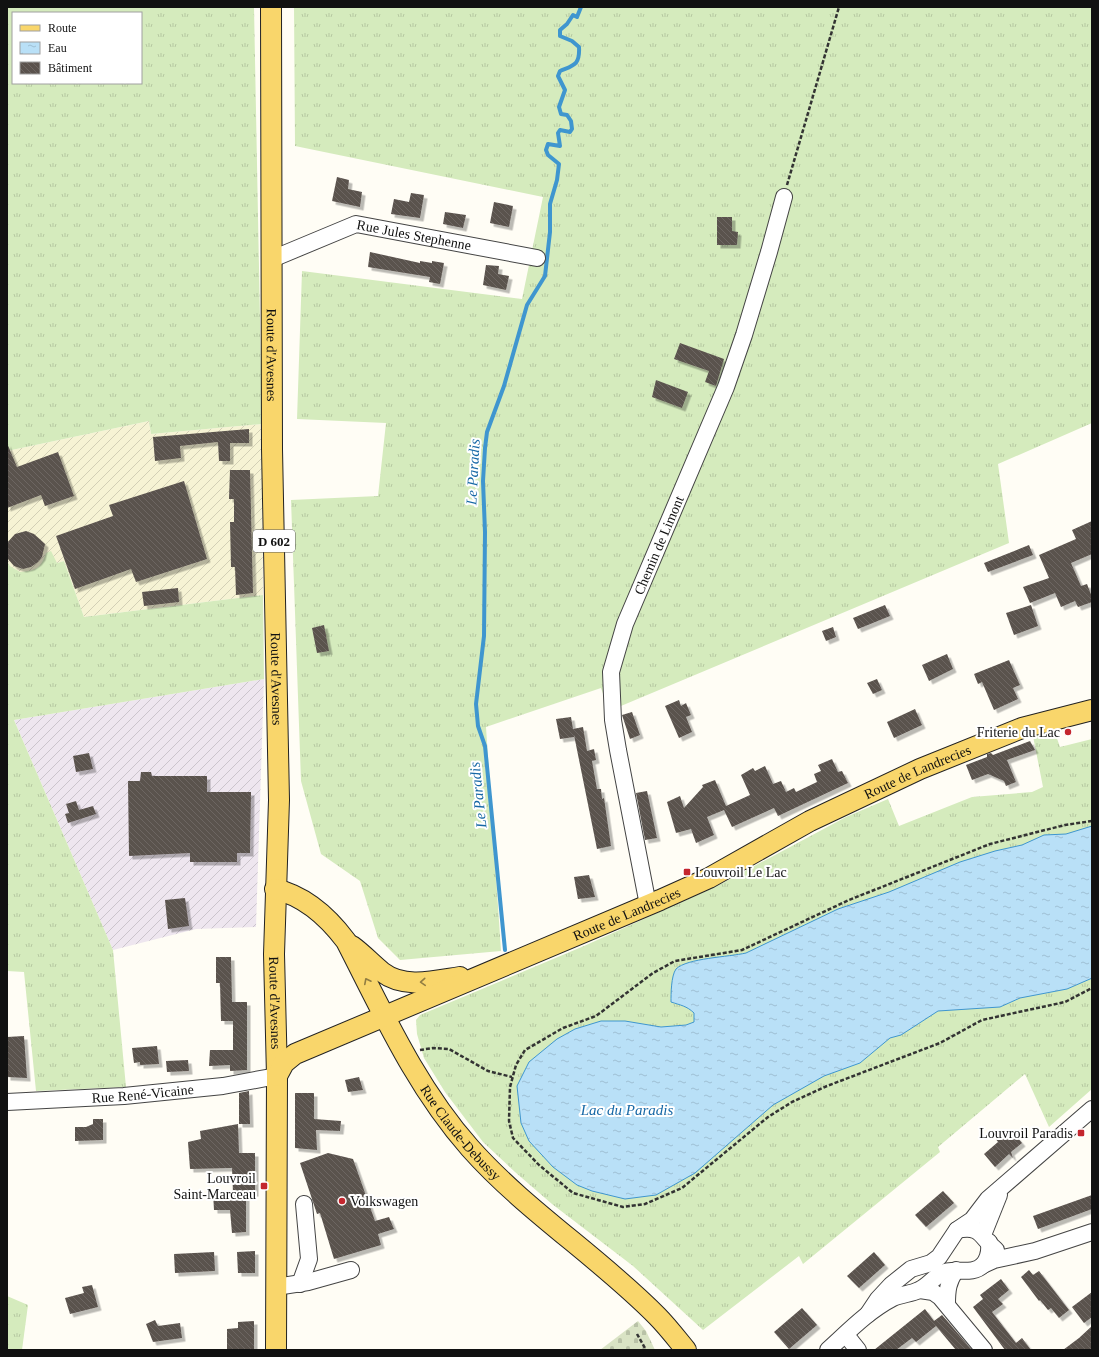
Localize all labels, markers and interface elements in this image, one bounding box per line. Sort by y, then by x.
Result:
legend [12,12,142,84]
text: Route [48,21,77,35]
text: Eau [48,41,67,55]
text: Bâtiment [48,61,93,75]
street label: Rue Jules Stephenne [356,217,472,253]
street label: Route d'Avesnes [264,309,279,401]
water label: Le Paradis [463,438,483,507]
street label: Chemin de Limont [631,493,686,597]
road number: D 602 [253,530,295,552]
street label: Route d'Avesnes [268,632,285,726]
place label: Friterie du Lac [977,725,1060,740]
marker: Friterie du Lac [1063,727,1073,737]
street label: Route de Landrecies [862,742,973,802]
water label: Le Paradis [467,761,490,830]
place label: Louvroil Le Lac [695,865,787,880]
marker: Louvroil Le Lac [682,867,692,877]
street label: Route de Landrecies [571,884,683,943]
street label: Route d'Avesnes [267,956,284,1049]
one-way arrow [420,977,426,986]
one-way arrow [364,978,371,986]
street label: Rue René-Vicaine [91,1082,194,1105]
street label: Rue Claude-Debussy [418,1082,504,1183]
water label: Lac du Paradis [580,1102,673,1118]
place label: Louvroil Paradis [979,1126,1073,1141]
marker: Louvroil Paradis [1076,1128,1086,1138]
place label: Louvroil Saint-Marceau [174,1171,256,1202]
marker: Louvroil Saint-Marceau [259,1181,269,1191]
place label: Volkswagen [350,1194,418,1209]
marker: Volkswagen [337,1196,347,1206]

